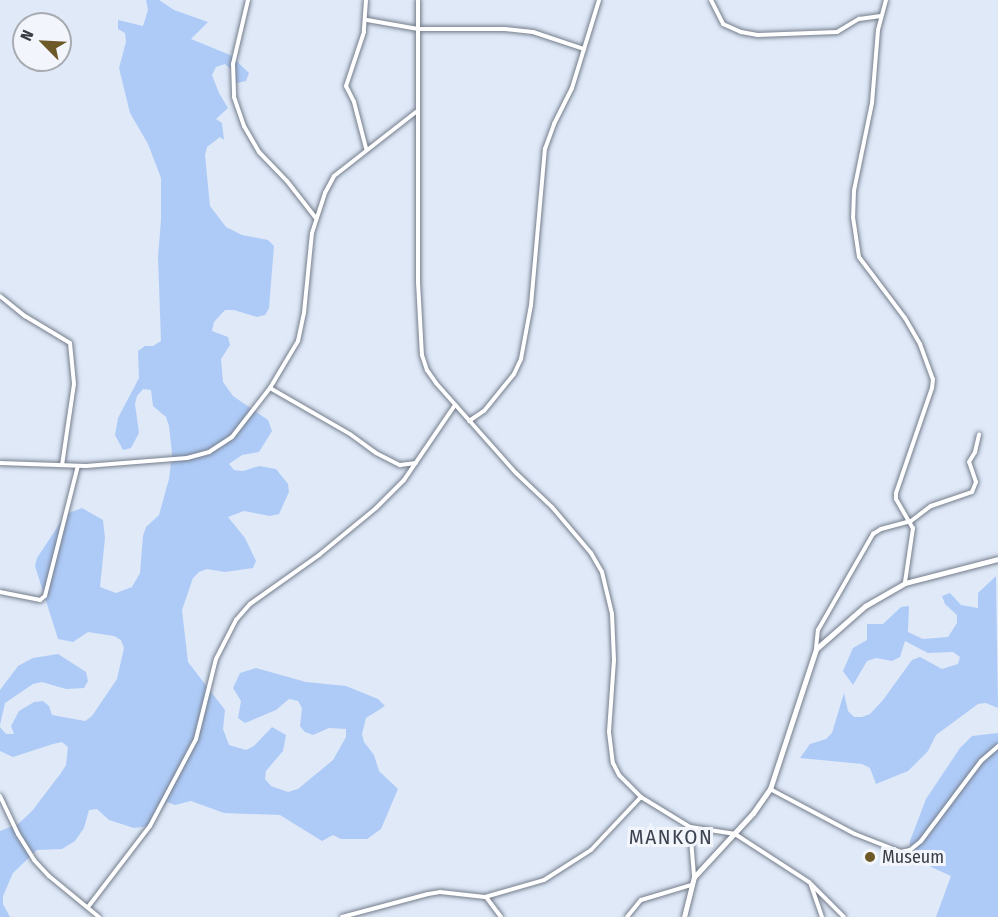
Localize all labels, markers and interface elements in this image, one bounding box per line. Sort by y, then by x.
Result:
north arrow [12,12,72,72]
text: N [16,27,38,44]
district label: MANKON [629,824,713,850]
place label: Museum [882,846,944,868]
marker: Museum [863,850,877,864]

